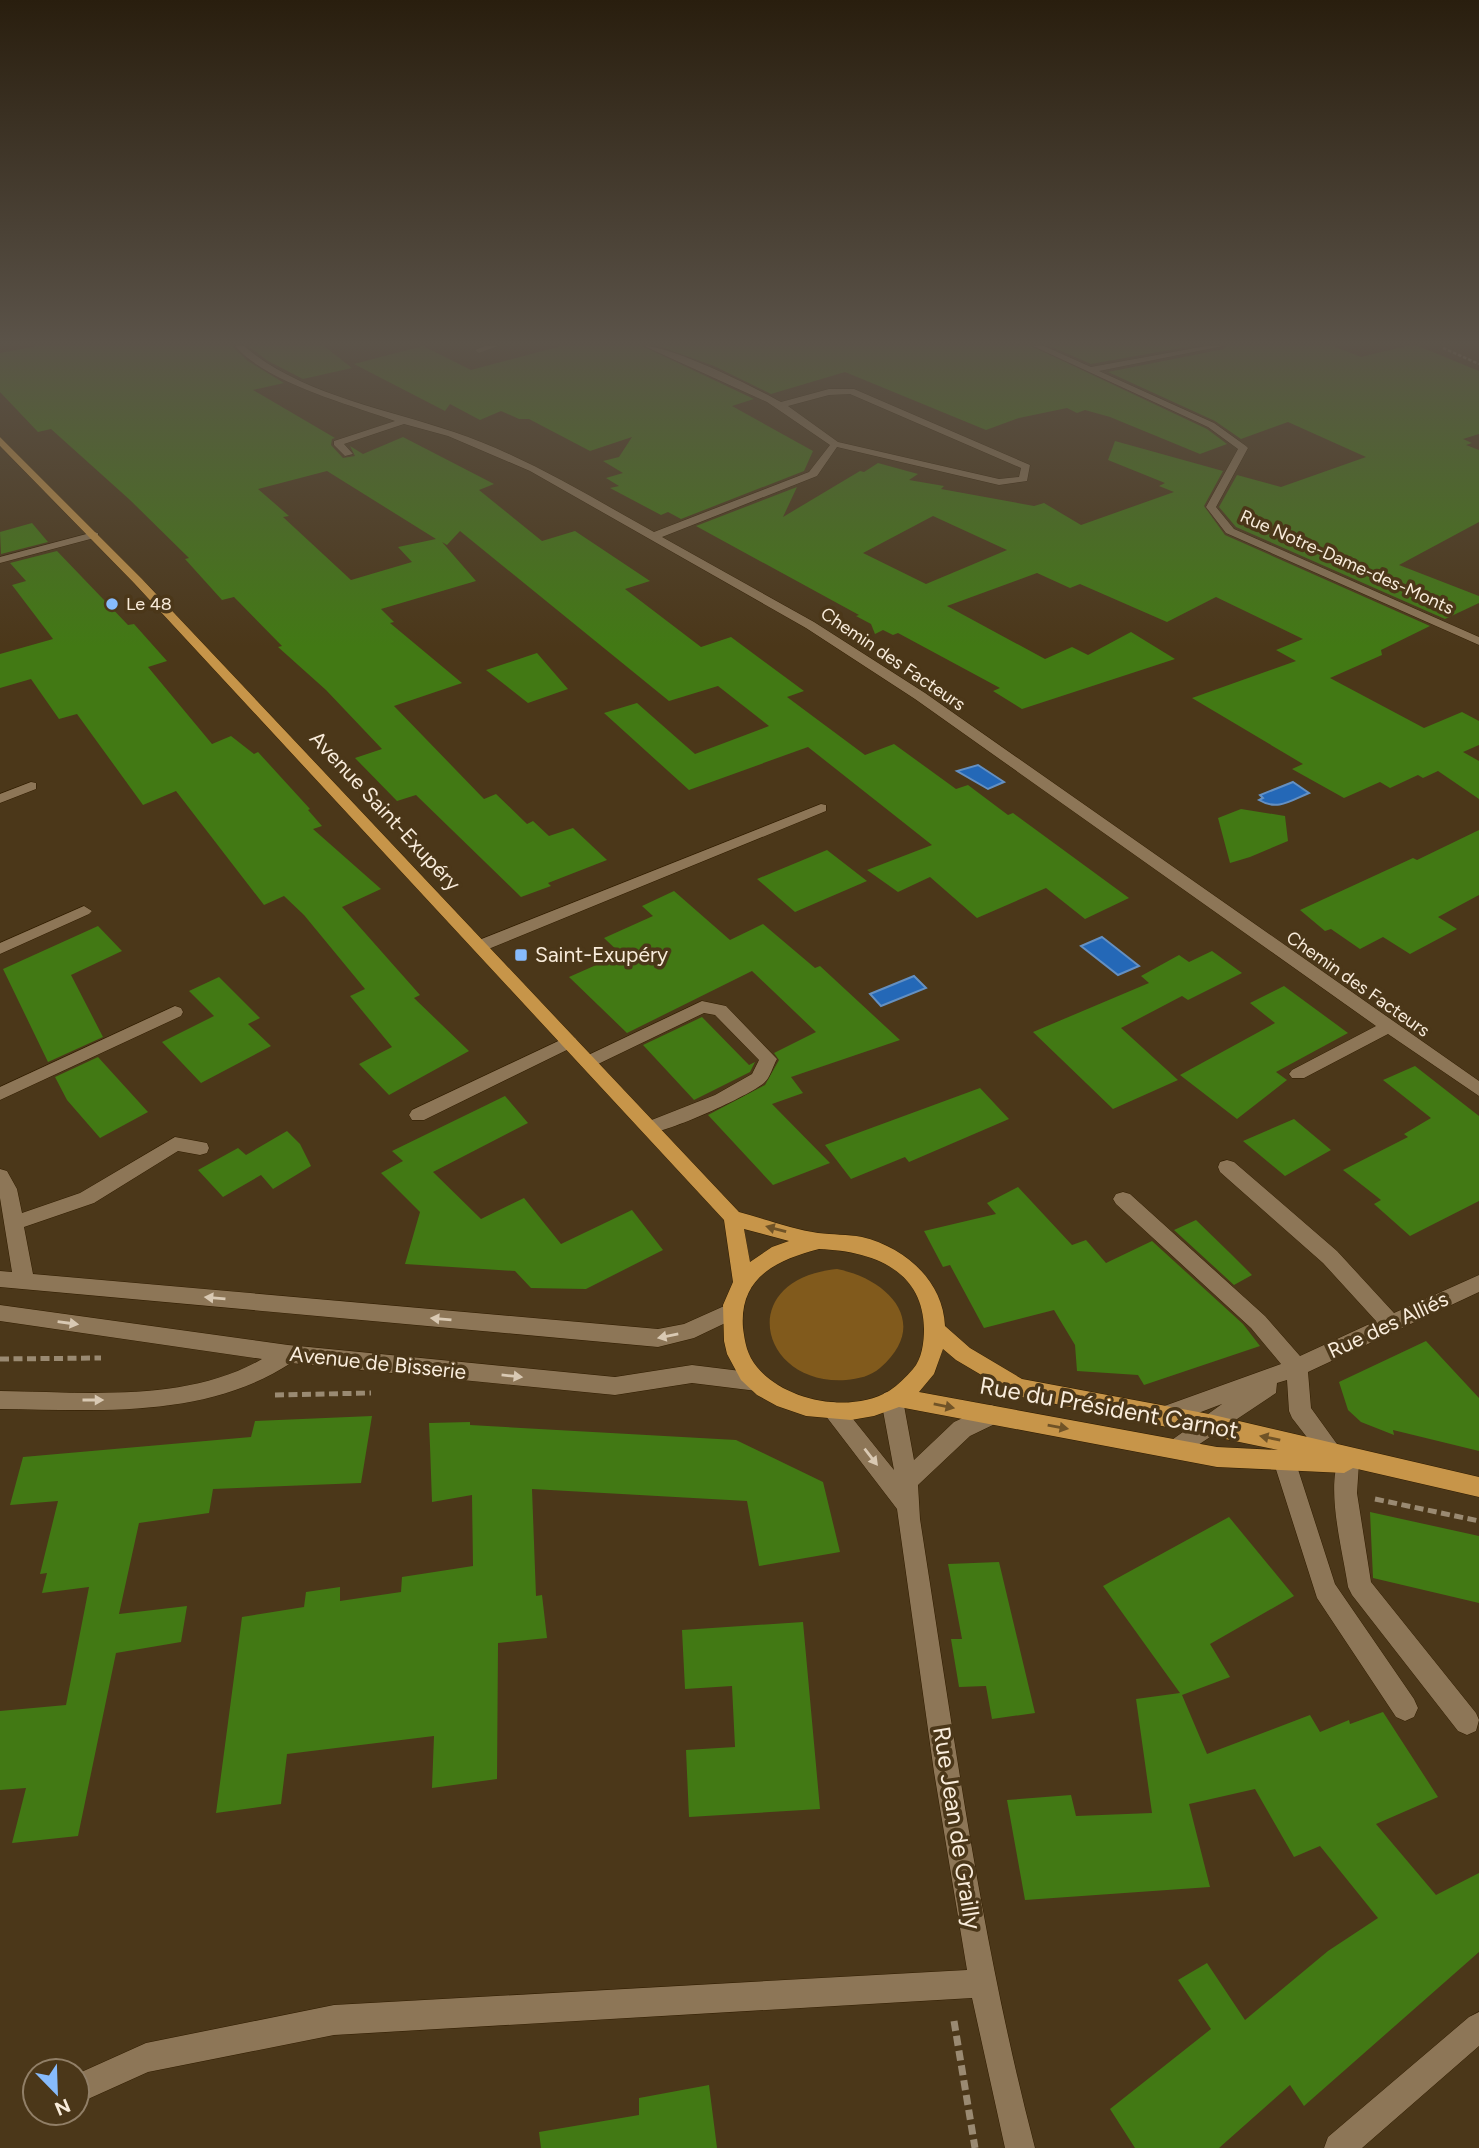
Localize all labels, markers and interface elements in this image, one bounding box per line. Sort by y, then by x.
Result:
street label: Rue Notre-Dame-des-Monts [1237,505,1457,619]
place label: Le 48 [126,593,172,615]
marker: Le 48 [104,596,120,612]
street label: Chemin des Facteurs [816,602,970,716]
street label: Avenue Saint-Exupéry [305,726,466,896]
street label: Chemin des Facteurs [1282,926,1434,1042]
place label: Saint-Exupéry [535,942,668,967]
marker: Saint-Exupéry [513,947,529,963]
one-way arrow [765,1224,786,1234]
street label: Rue des Alliés [1324,1286,1452,1363]
one-way arrow [203,1292,225,1303]
one-way arrow [430,1313,452,1324]
one-way arrow [57,1317,79,1328]
one-way arrow [657,1331,679,1342]
street label: Avenue de Bisserie [289,1341,468,1384]
street label: Rue du Président Carnot [977,1370,1241,1445]
one-way arrow [501,1371,523,1382]
one-way arrow [82,1394,104,1405]
one-way arrow [933,1401,955,1412]
one-way arrow [1047,1422,1069,1433]
one-way arrow [1259,1432,1281,1443]
one-way arrow [864,1448,878,1466]
street label: Rue Jean de Grailly [927,1724,988,1932]
north arrow [21,2057,91,2127]
text: N [51,2094,74,2121]

